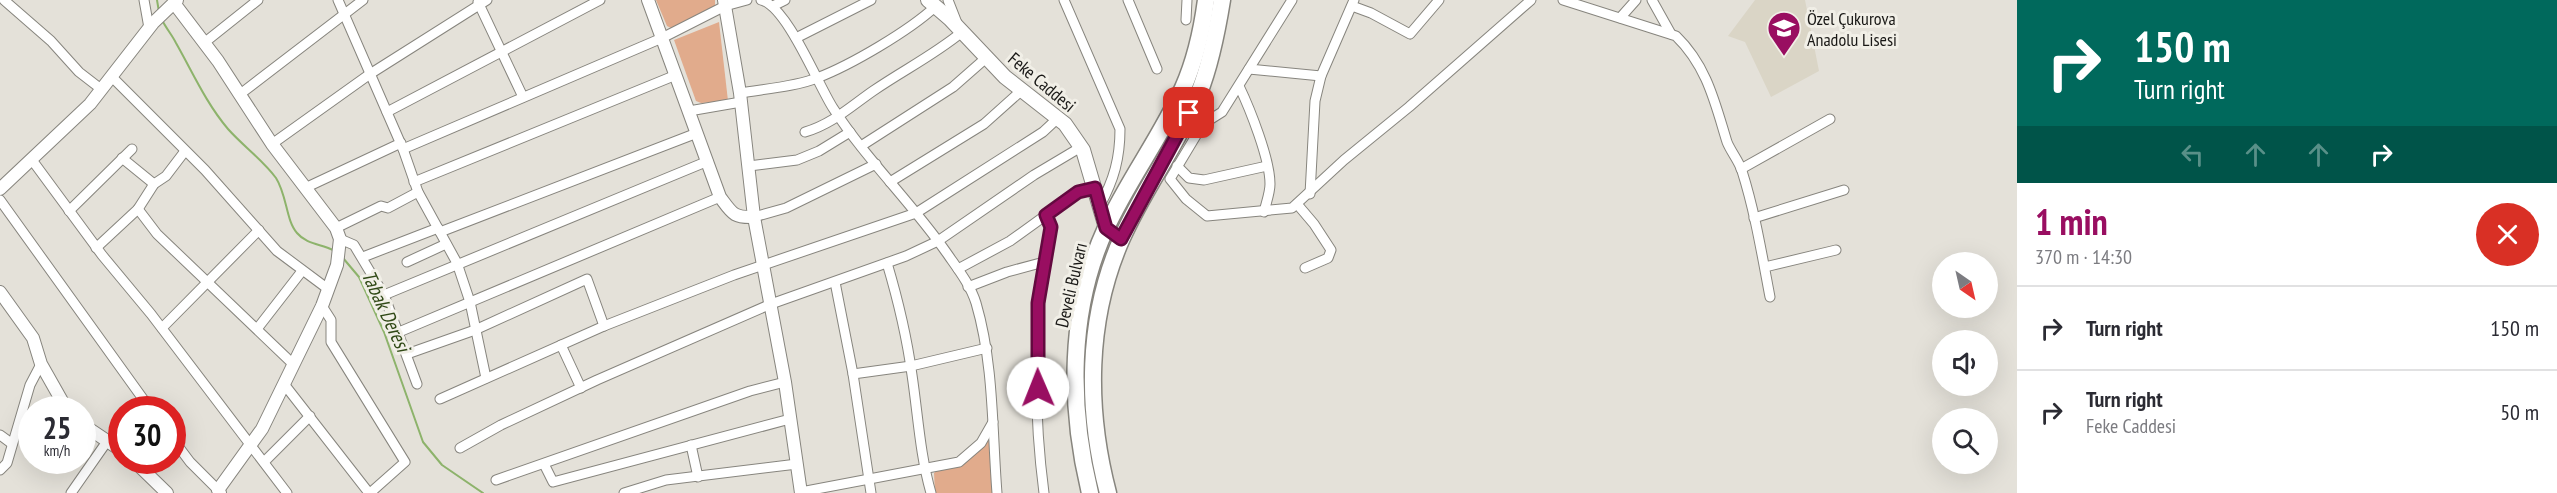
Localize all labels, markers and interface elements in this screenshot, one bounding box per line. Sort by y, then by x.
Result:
place label: Özel Çukurova Anadolu Lisesi [1807,7,1897,51]
school or university icon: Özel Çukurova Anadolu Lisesi [1766,10,1802,57]
text: 150 m [2134,19,2231,74]
icon: right [2035,24,2113,102]
street label: Feke Caddesi [1004,47,1080,117]
text: Turn right [2134,72,2225,106]
pin [1163,87,1214,138]
icon: arrive [1172,96,1205,129]
icon: left [2176,138,2209,171]
icon: ahead [2239,138,2272,171]
icon: ahead [2302,138,2335,171]
icon: right [2365,138,2398,171]
text: 1 min [2035,198,2108,245]
button: close [2476,203,2539,266]
street label: Develi Bulvarı [1050,240,1092,330]
text: 370 m · 14:30 [2035,244,2132,270]
north arrow [1932,252,1998,318]
map controls [1932,252,1998,474]
water label: Tabak Deresi [356,266,417,358]
icon: right [2035,312,2068,345]
text: Turn right [2086,314,2163,342]
text: 150 m [2490,314,2539,342]
button: sound [1932,330,1998,396]
position arrow [1006,356,1070,420]
text: Turn right [2086,385,2163,413]
speed limit sign: 30 [108,396,186,474]
icon: right [2035,396,2068,429]
text: 50 m [2500,398,2539,426]
text: 25 [43,408,71,447]
button: search [1932,408,1998,474]
text: Feke Caddesi [2086,413,2176,439]
text: km/h [44,441,70,460]

